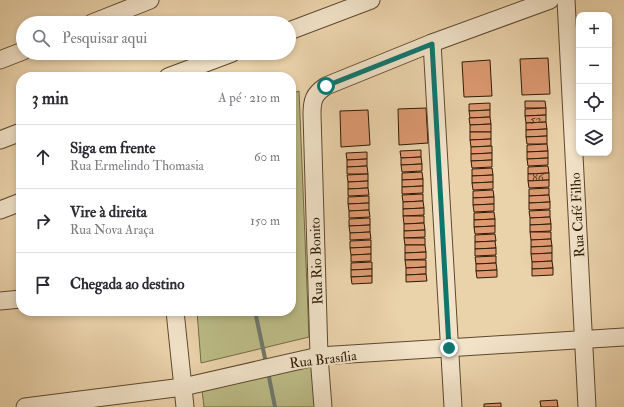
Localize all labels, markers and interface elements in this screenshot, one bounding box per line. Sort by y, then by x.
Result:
map controls [576,12,612,156]
button: + [576,12,612,48]
search box [16,16,296,60]
icon: search [30,27,52,49]
text: Pesquisar aqui [62,29,147,48]
button: − [576,48,612,84]
route start [317,77,335,95]
button: locate [576,84,612,120]
text: 3 min [32,88,69,109]
text: A pé · 210 m [218,90,280,106]
house number: 52 [530,112,542,127]
button: layers [576,120,612,156]
text: Siga em frente [70,139,156,158]
icon: ahead [32,146,54,168]
text: 60 m [254,149,280,165]
text: Rua Ermelindo Thomasia [70,158,204,174]
house number: 86 [532,170,545,185]
street label: Rua Café Filho [567,172,588,258]
text: Vire à direita [70,203,147,222]
icon: right [32,210,54,232]
text: 150 m [250,213,280,229]
street label: Rua Rio Bonito [306,217,327,305]
text: Rua Nova Araça [70,222,154,238]
icon: arrive [32,274,54,296]
text: Chegada ao destino [70,275,185,294]
route end [440,339,458,357]
street label: Rua Brasília [289,347,358,372]

